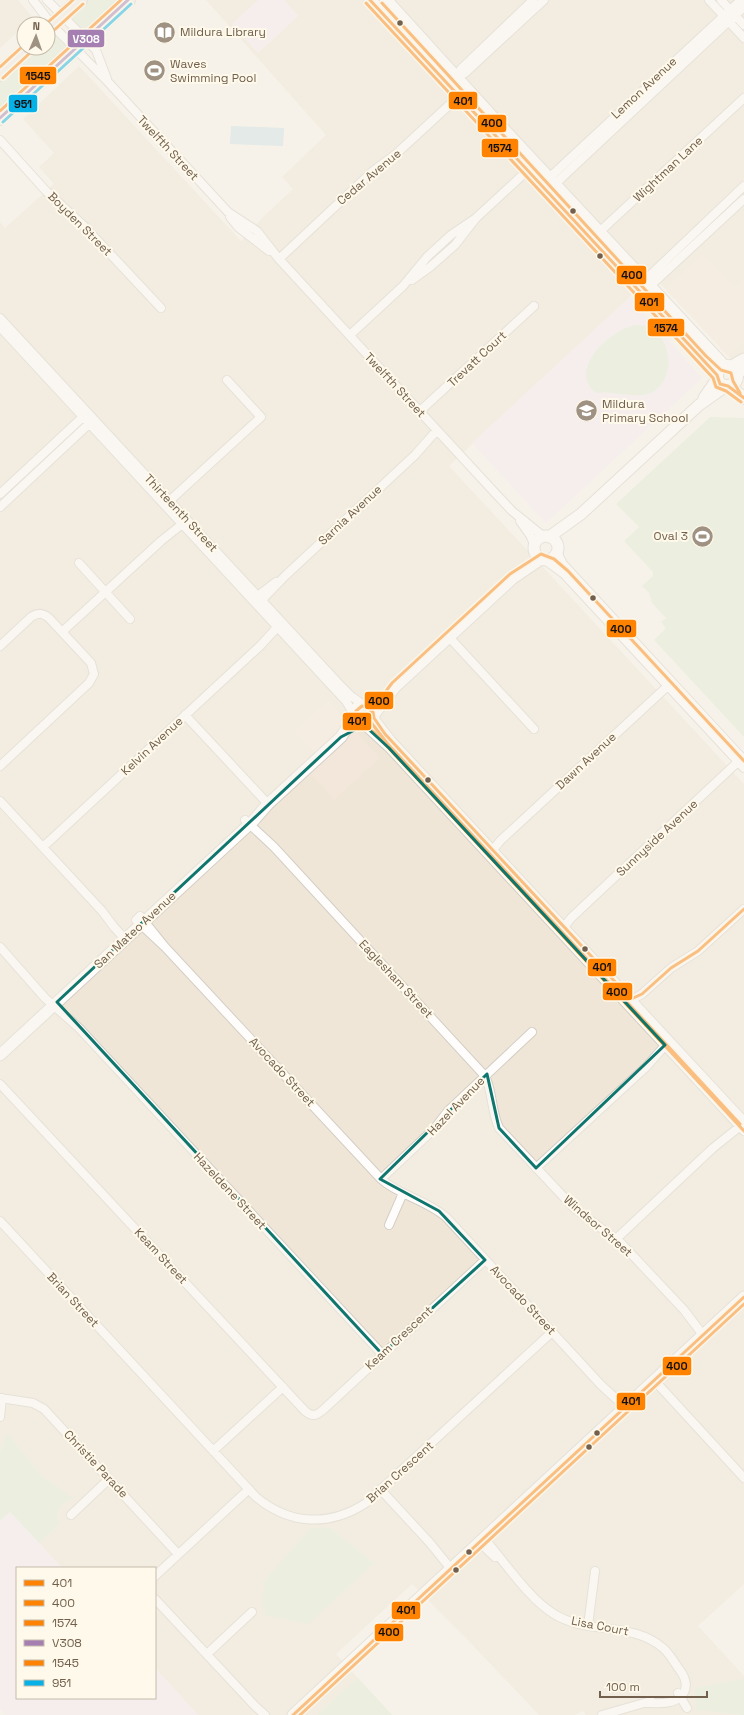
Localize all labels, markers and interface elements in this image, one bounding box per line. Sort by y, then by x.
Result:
north arrow [16,16,56,56]
unlabelled marker [395,18,405,28]
text: N [32,19,40,33]
library icon: Mildura Library [152,19,178,45]
place label: Mildura Library [180,24,266,40]
line badge: V308 [67,29,105,48]
text: V308 [72,32,100,46]
street label: Lemon Avenue [608,53,680,123]
place label: Waves Swimming Pool [170,56,256,86]
sports icon: Waves Swimming Pool [141,58,167,84]
line badge: 1545 [19,66,57,85]
text: 1545 [25,69,51,83]
line badge: 401 [448,91,478,110]
line badge: 951 [8,94,38,113]
text: 401 [453,94,473,108]
text: 951 [14,97,32,111]
street label: Twelfth Street [134,112,202,184]
line badge: 400 [477,114,507,133]
text: 400 [481,116,503,130]
street label: Wightman Lane [630,133,706,205]
line badge: 1574 [481,138,519,158]
text: 1574 [488,141,512,155]
street label: Cedar Avenue [333,145,405,209]
street label: Boyden Street [44,188,116,260]
unlabelled marker [568,206,578,216]
unlabelled marker [595,251,605,261]
line badge: 400 [616,265,647,285]
text: 400 [621,268,643,282]
line badge: 401 [634,292,665,312]
text: 401 [639,295,659,309]
line badge: 1574 [647,318,685,337]
text: 1574 [654,321,678,335]
street label: Trevatt Court [444,327,510,391]
street label: Twelfth Street [361,349,429,421]
place label: Mildura Primary School [602,396,689,426]
school or university icon: Mildura Primary School [574,398,600,424]
street label: Thirteenth Street [141,471,221,555]
street label: Sarnia Avenue [315,481,385,549]
sports icon: Oval 3 [690,523,716,549]
place label: Oval 3 [654,528,688,544]
unlabelled marker [588,593,598,603]
line badge: 400 [606,619,637,638]
text: 400 [610,622,632,636]
line badge: 400 [364,691,394,710]
text: 400 [368,694,390,708]
line badge: 401 [342,712,372,731]
street label: Kelvin Avenue [118,713,186,779]
text: 401 [347,714,367,728]
street label: Dawn Avenue [552,729,620,793]
unlabelled marker [423,775,433,785]
street label: Sunnyside Avenue [613,796,701,880]
street label: San Mateo Avenue [91,888,179,972]
street label: Eaglesham Street [355,936,437,1022]
unlabelled marker [580,944,590,954]
line badge: 401 [587,958,617,977]
text: 401 [592,960,612,974]
line badge: 400 [602,982,633,1001]
text: 400 [606,985,628,999]
street label: Avocado Street [246,1034,318,1110]
street label: Hazel Avenue [424,1073,488,1139]
street label: Hazeldene Street [190,1149,270,1233]
street label: Windsor Street [560,1192,636,1260]
street label: Keam Street [131,1225,191,1287]
street label: Avocado Street [487,1262,559,1338]
street label: Brian Street [43,1269,103,1331]
street label: Keam Crescent [362,1303,436,1373]
line badge: 400 [662,1356,692,1376]
text: 400 [666,1359,688,1373]
line badge: 401 [616,1392,646,1411]
text: 401 [621,1394,641,1408]
street label: Christie Parade [60,1427,132,1501]
unlabelled marker [592,1428,602,1438]
street label: Brian Crescent [363,1438,437,1506]
unlabelled marker [584,1442,594,1452]
unlabelled marker [464,1547,474,1557]
unlabelled marker [451,1565,461,1575]
legend [16,1567,156,1699]
text: 401 [52,1575,72,1591]
text: 400 [52,1595,75,1611]
line badge: 401 [391,1601,421,1620]
text: 401 [396,1603,416,1617]
street label: Lisa Court [570,1613,630,1639]
text: 1574 [52,1615,78,1631]
line badge: 400 [374,1623,404,1642]
text: 400 [378,1625,400,1639]
text: V308 [52,1635,82,1651]
text: 1545 [52,1655,79,1671]
scale bar [600,1673,707,1699]
text: 951 [52,1675,71,1691]
text: 100 m [606,1679,640,1695]

